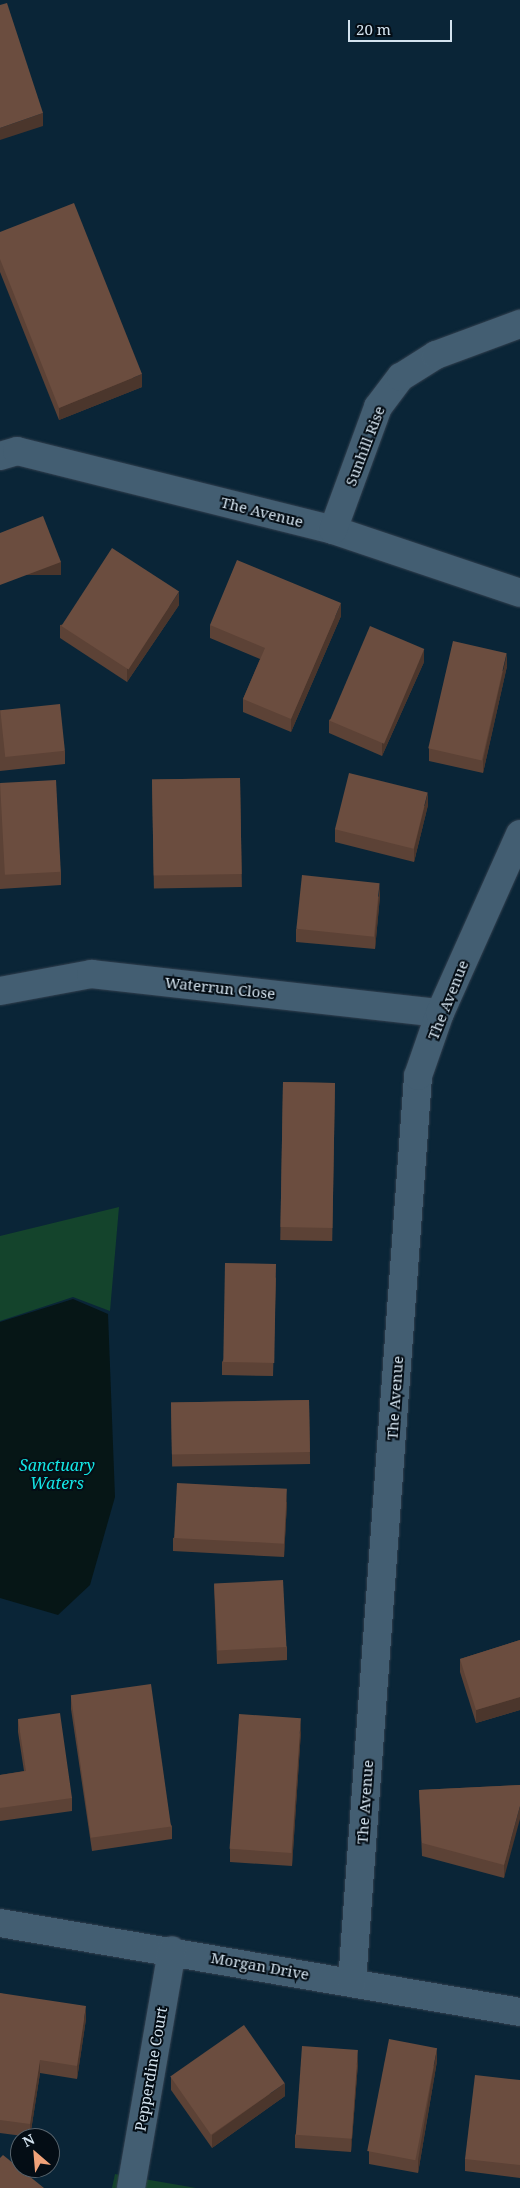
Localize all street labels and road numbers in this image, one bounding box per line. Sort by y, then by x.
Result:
street label: Sunhill Rise [341,403,389,489]
street label: The Avenue [219,493,305,531]
street label: The Avenue [424,958,472,1042]
street label: Waterrun Close [164,973,276,1003]
street label: The Avenue [383,1355,407,1441]
street label: The Avenue [353,1759,377,1845]
street label: Morgan Drive [210,1949,310,1983]
street label: Pepperdine Court [131,2005,171,2133]

